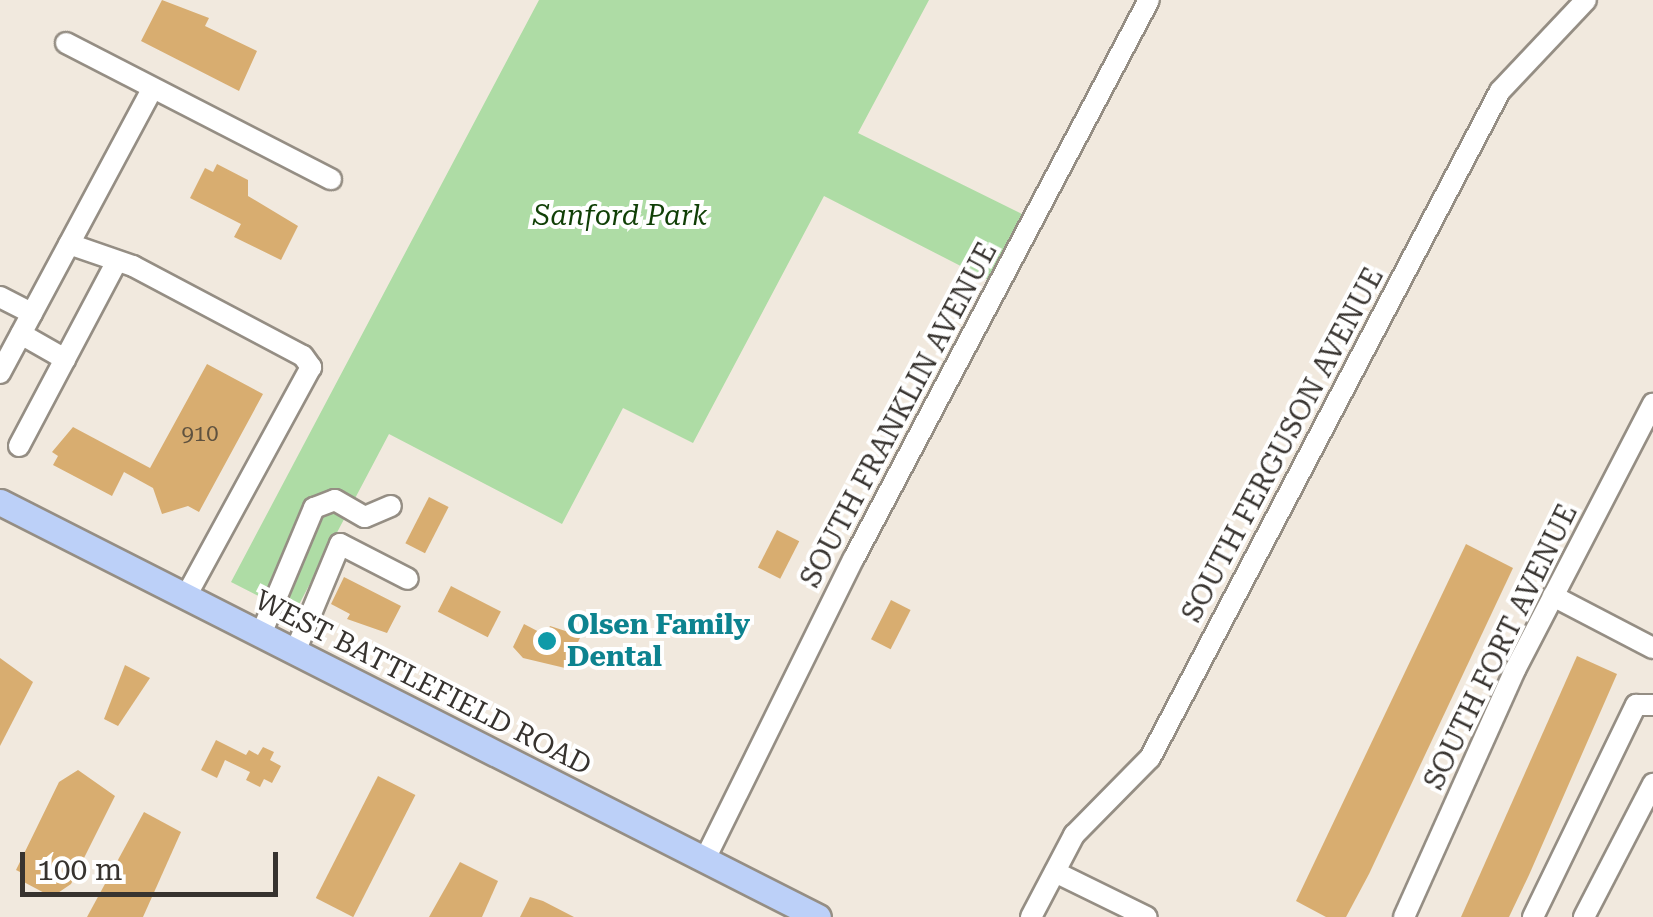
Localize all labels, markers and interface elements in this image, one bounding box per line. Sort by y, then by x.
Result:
park label: Sanford Park [533,199,707,233]
street label: SOUTH FRANKLIN AVENUE [794,237,1004,593]
street label: SOUTH FERGUSON AVENUE [1175,262,1391,628]
house number: 910 [182,421,218,447]
street label: SOUTH FORT AVENUE [1417,499,1585,795]
street label: WEST BATTLEFIELD ROAD [249,583,597,783]
place label: Olsen Family Dental [567,608,750,674]
marker: Olsen Family Dental [536,630,558,652]
scale bar [25,832,282,894]
text: 100 m [37,852,122,887]

